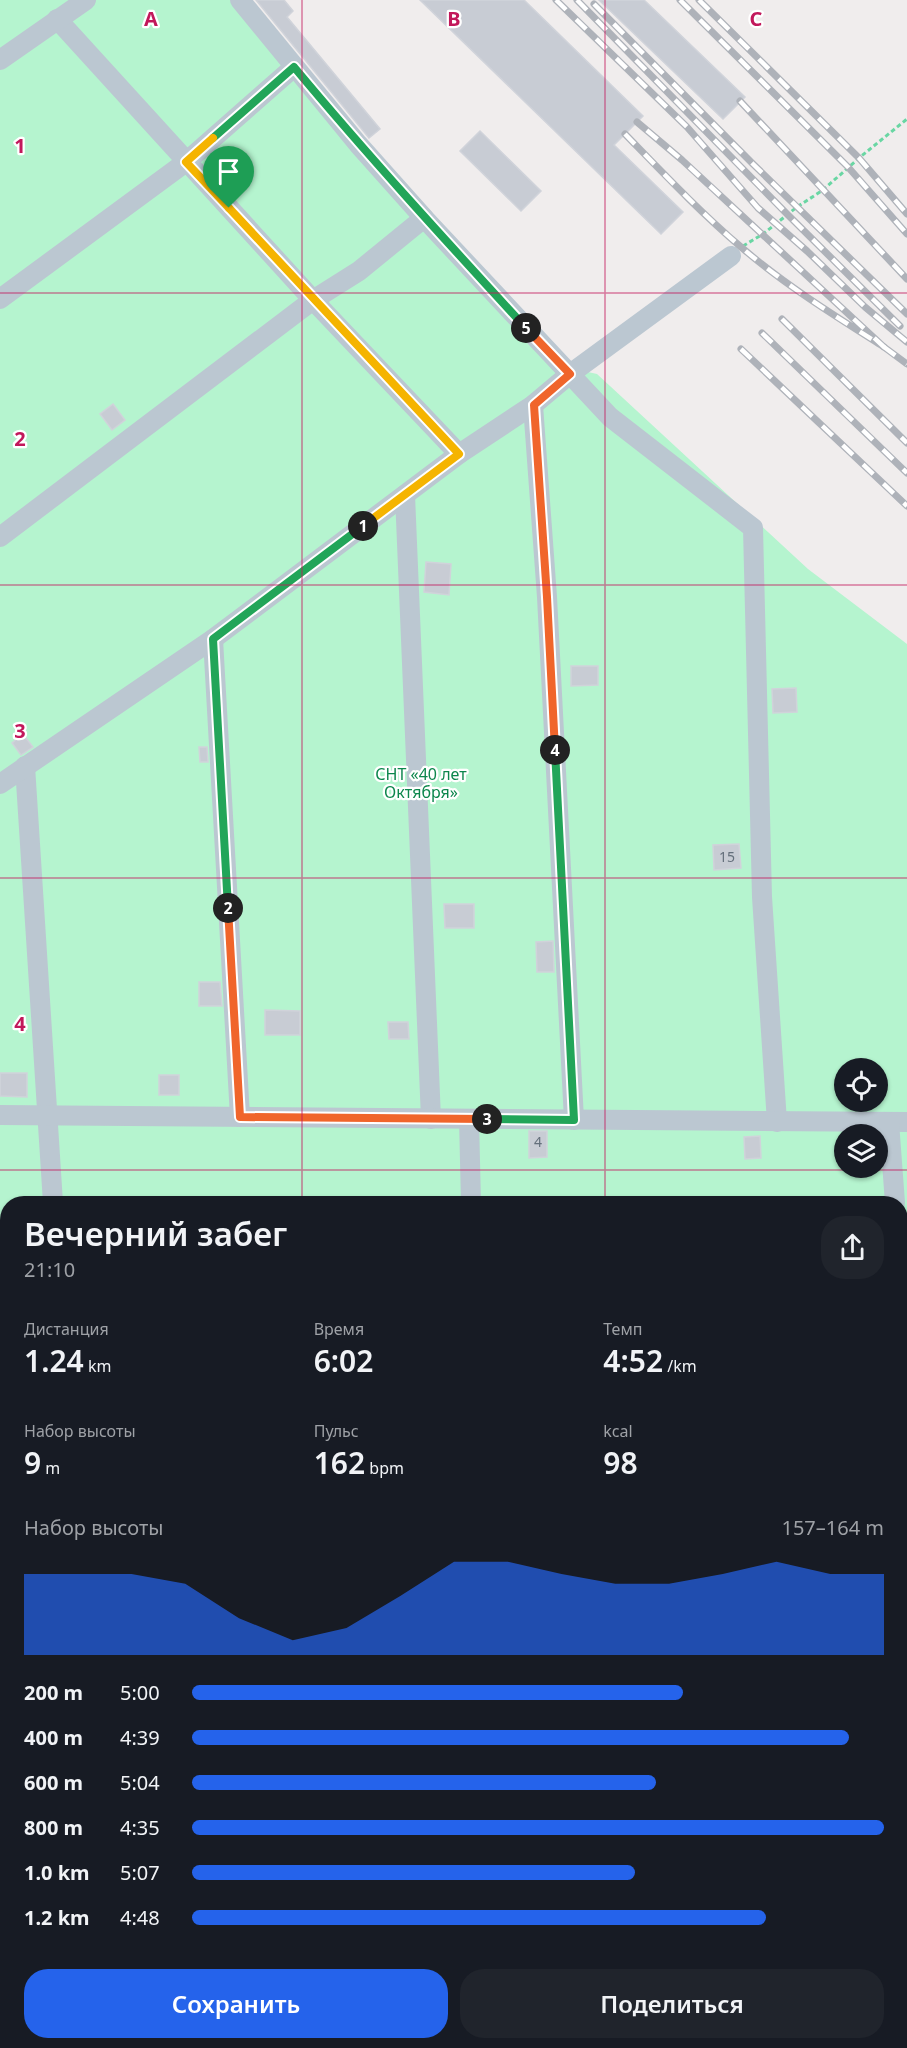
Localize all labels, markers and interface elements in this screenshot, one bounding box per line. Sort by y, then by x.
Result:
text: A [144,5,158,32]
text: B [447,5,461,32]
text: C [750,5,763,32]
text: 1 [14,132,26,159]
pin [203,146,254,208]
icon: arrive [212,155,245,188]
pin: 5 [511,313,541,343]
text: 5 [521,317,531,339]
text: 2 [14,425,26,452]
pin: 1 [348,511,378,541]
text: 1 [358,515,368,537]
text: 3 [14,717,26,744]
pin: 4 [540,735,570,765]
text: 4 [550,739,560,761]
park label: СНТ «40 лет Октября» [375,763,467,803]
house number: 15 [719,847,735,866]
pin: 2 [213,893,243,923]
text: 2 [223,897,233,919]
text: 4 [14,1010,26,1037]
map controls [834,1058,888,1178]
button: locate [834,1058,888,1112]
pin: 3 [472,1104,502,1134]
text: 3 [482,1108,492,1130]
button: layers [834,1124,888,1178]
house number: 4 [534,1132,542,1151]
text: Вечерний забег [24,1211,287,1256]
button: share [821,1216,884,1279]
text: 21:10 [24,1256,75,1283]
text: Дистанция [24,1318,109,1340]
text: Время [314,1318,364,1340]
text: Темп [603,1318,642,1340]
text: 1.24 [24,1340,84,1381]
text: 6:02 [314,1340,373,1381]
text: 4:52 [603,1340,663,1381]
text: km [84,1355,111,1377]
text: /km [663,1355,697,1377]
text: Набор высоты [24,1420,136,1442]
text: Пульс [314,1420,359,1442]
text: kcal [603,1420,633,1442]
text: 9 [24,1442,41,1483]
text: 162 [314,1442,365,1483]
text: 98 [603,1442,638,1483]
text: m [41,1457,60,1479]
text: bpm [365,1457,404,1479]
text: Набор высоты [24,1514,163,1541]
text: 157–164 m [781,1514,884,1541]
text: 200 m [24,1679,83,1706]
text: 5:00 [120,1679,160,1706]
text: 400 m [24,1724,83,1751]
text: 4:39 [120,1724,160,1751]
text: 600 m [24,1769,83,1796]
text: 5:04 [120,1769,160,1796]
text: 800 m [24,1814,83,1841]
text: 4:35 [120,1814,160,1841]
text: 1.0 km [24,1859,90,1886]
text: 5:07 [120,1859,160,1886]
text: 1.2 km [24,1904,90,1931]
text: 4:48 [120,1904,160,1931]
button: Сохранить [24,1969,448,2038]
button: Поделиться [460,1969,884,2038]

